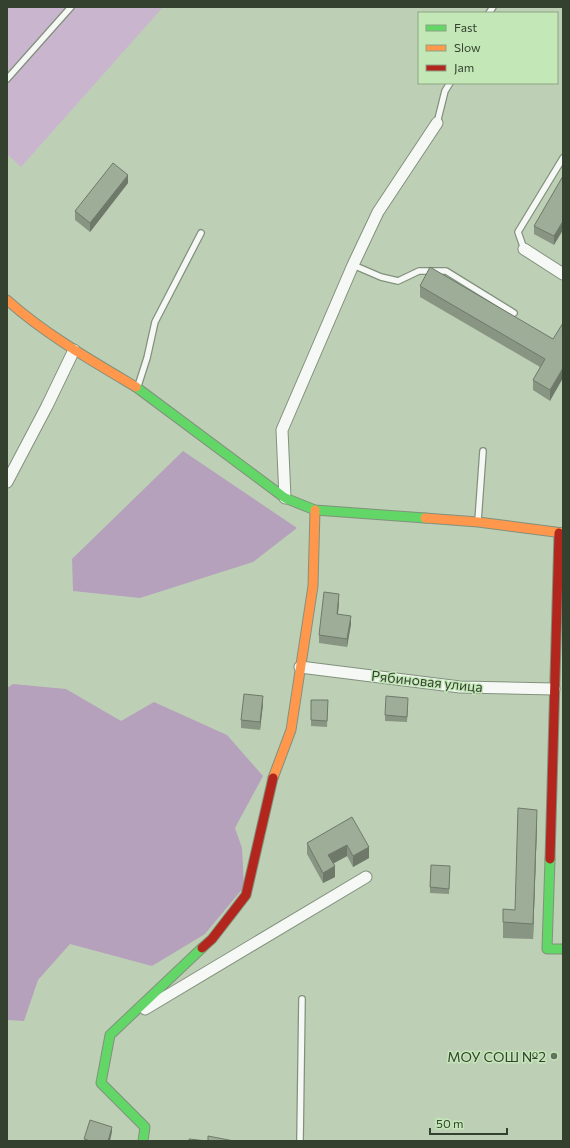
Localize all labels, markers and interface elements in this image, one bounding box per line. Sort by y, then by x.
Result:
legend [418,12,558,84]
text: Fast [454,20,477,34]
text: Slow [454,40,481,54]
text: Jam [454,60,474,75]
street label: Рябиновая улица [370,667,484,695]
place label: МОУ СОШ №2 [447,1048,546,1065]
marker: МОУ СОШ №2 [549,1051,559,1061]
scale bar [430,1110,507,1136]
text: 50 m [436,1116,464,1130]

